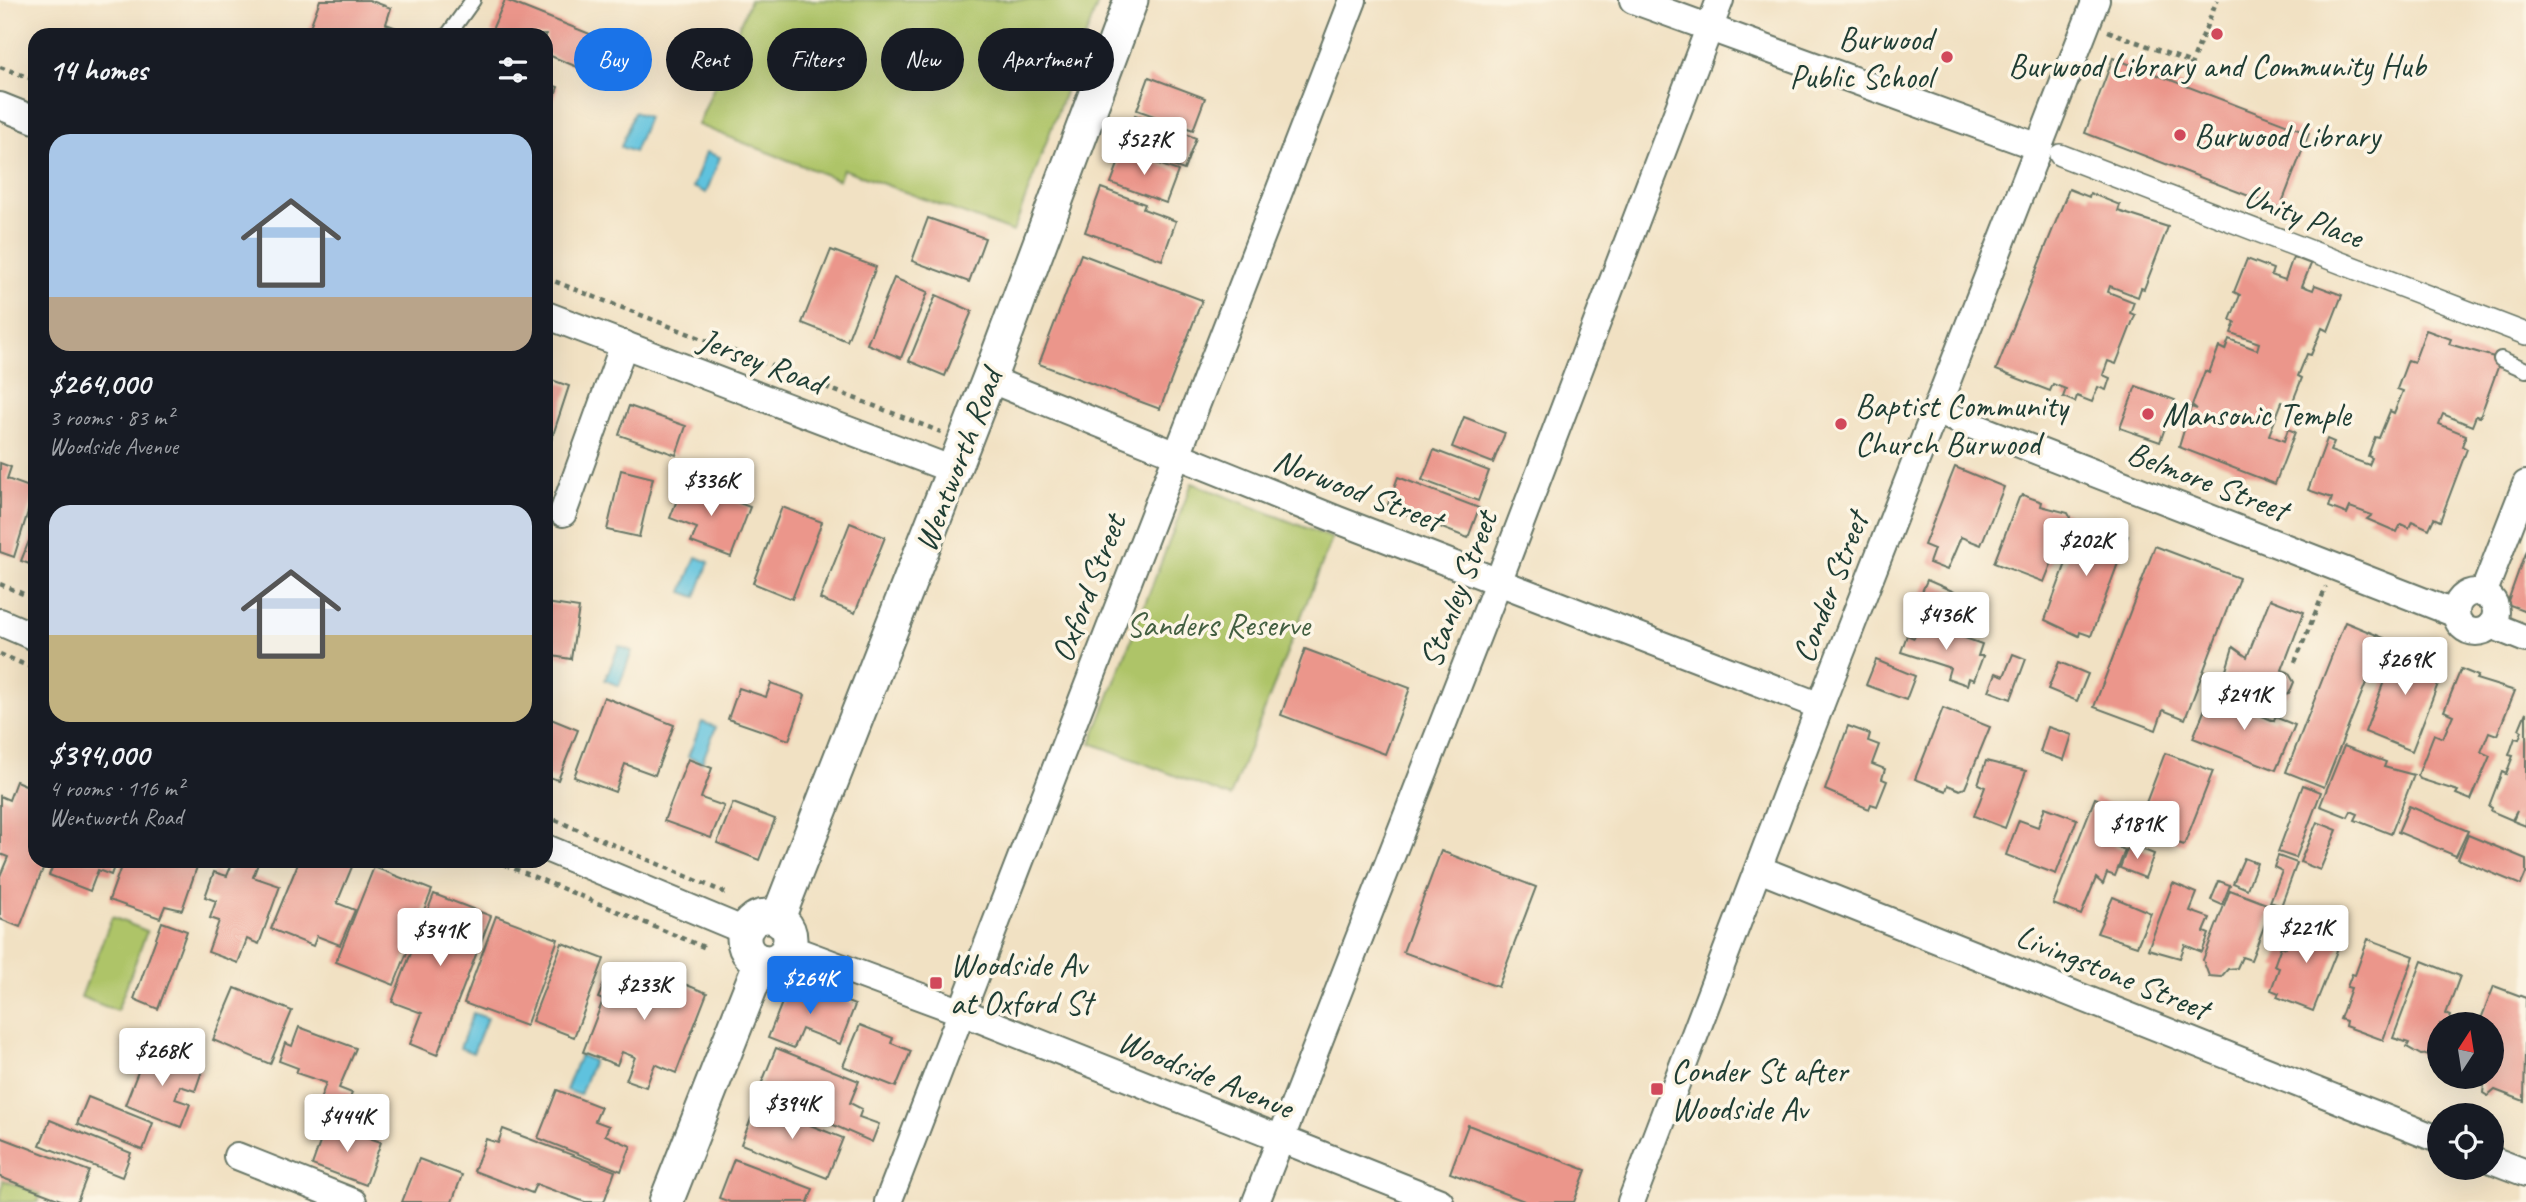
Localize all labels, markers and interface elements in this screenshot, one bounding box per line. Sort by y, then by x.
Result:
place label: Burwood Public School [1789,18,1938,98]
marker: Burwood Library and Community Hub [2209,26,2225,42]
chip: Buy [574,28,652,91]
chip: Rent [666,28,753,91]
chip: Filters [767,28,867,91]
chip: New [881,28,964,91]
chip: Apartment [978,28,1114,91]
place label: Burwood Library and Community Hub [2008,45,2427,87]
marker: Burwood Public School [1939,49,1955,65]
text: 14 homes [49,51,147,89]
icon: filters [494,51,532,89]
place label: Burwood Library [2194,115,2382,157]
pin: $527K [1095,118,1193,177]
text: $527K [1118,125,1170,154]
marker: Burwood Library [2172,127,2188,143]
street label: Unity Place [2238,174,2371,259]
icon: home [228,180,354,306]
street label: Jersey Road [692,317,835,406]
street label: Wentworth Road [904,359,1014,557]
text: $264,000 [49,365,150,403]
place label: Baptist Community Church Burwood [1855,385,2070,465]
place label: Mansonic Temple [2162,394,2353,436]
text: 3 rooms · 83 m² [49,403,173,432]
marker: Mansonic Temple [2140,406,2156,422]
marker: Baptist Community Church Burwood [1833,416,1849,432]
street label: Belmore Street [2122,431,2297,532]
text: Woodside Avenue [49,432,178,461]
street label: Norwood Street [1268,439,1451,543]
pin: $336K [662,458,760,518]
text: $336K [684,466,738,495]
street label: Stanley Street [1409,503,1508,673]
street label: Conder Street [1782,503,1879,668]
street label: Oxford Street [1041,506,1136,668]
pin: $202K [2037,518,2135,578]
text: $202K [2059,526,2113,555]
icon: home [228,551,354,677]
pin: $436K [1897,592,1995,652]
text: $436K [1919,600,1973,629]
park label: Sanders Reserve [1126,604,1312,646]
pin: $269K [2356,638,2454,697]
text: $269K [2378,645,2432,674]
pin: $241K [2195,672,2293,732]
text: $241K [2217,680,2271,709]
text: $394,000 [49,736,149,774]
text: 4 rooms · 116 m² [49,774,184,803]
pin: $181K [2088,802,2186,861]
text: Wentworth Road [49,803,182,832]
text: $181K [2110,809,2164,838]
pin: $221K [2257,906,2355,965]
pin: $341K [391,908,489,968]
text: $221K [2279,913,2333,942]
street label: Livingstone Street [2010,914,2219,1031]
text: $341K [413,916,467,945]
place label: Woodside Av at Oxford St [950,944,1096,1024]
pin: $264K [761,956,859,1016]
pin: $233K [595,962,693,1022]
text: $264K [783,964,837,993]
text: $233K [617,970,671,999]
marker: Woodside Av at Oxford St [928,975,944,991]
north arrow [2427,1012,2504,1088]
map controls [2427,1012,2504,1180]
street label: Woodside Avenue [1112,1020,1301,1129]
pin: $268K [113,1028,211,1088]
text: $268K [135,1036,189,1065]
place label: Conder St after Woodside Av [1671,1050,1850,1130]
marker: Conder St after Woodside Av [1649,1081,1665,1097]
pin: $394K [743,1082,841,1141]
text: $394K [766,1089,818,1118]
pin: $444K [298,1094,396,1154]
text: $444K [320,1102,374,1131]
button: locate [2427,1103,2504,1180]

